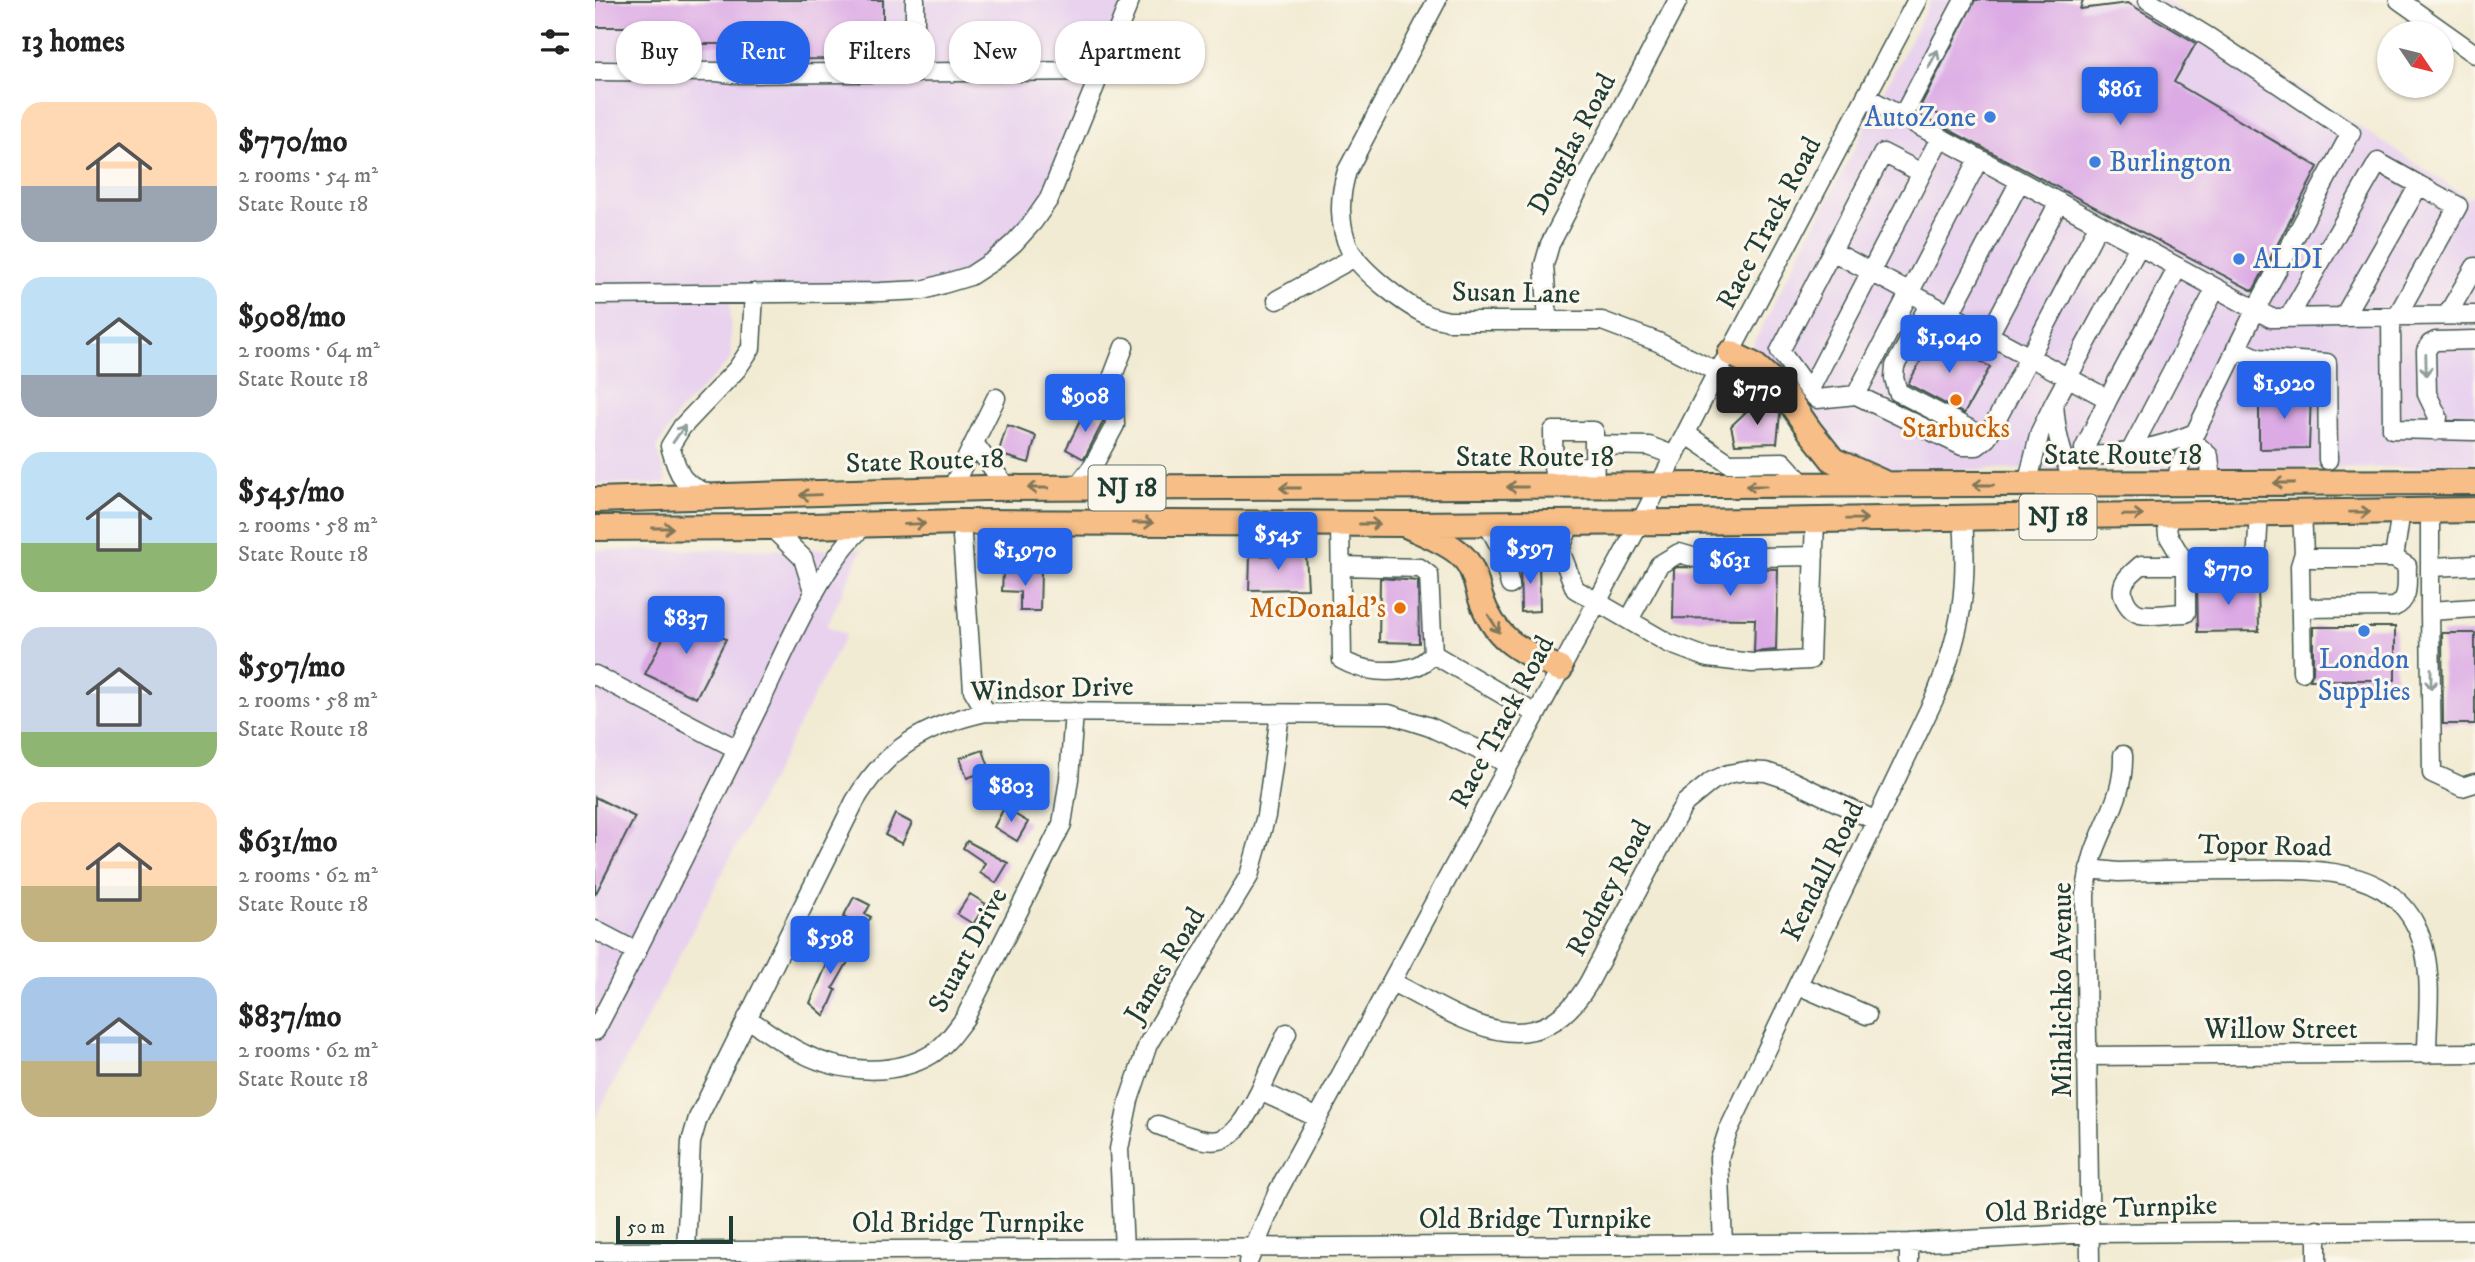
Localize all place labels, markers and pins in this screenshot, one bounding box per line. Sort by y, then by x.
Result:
pin: $861 [2079,68,2161,127]
place label: AutoZone [1865,100,1976,135]
marker: AutoZone [1982,109,1998,125]
place label: Burlington [2109,145,2232,180]
marker: Burlington [2087,154,2103,170]
place label: ALDI [2253,242,2323,277]
marker: ALDI [2231,251,2247,267]
pin: $1,040 [1892,316,2006,375]
pin: $1,920 [2227,362,2341,421]
pin: $770 [1716,368,1798,427]
pin: $908 [1044,374,1126,434]
marker: Starbucks [1948,392,1964,408]
place label: Starbucks [1902,411,2010,446]
pin: $545 [1237,512,1319,572]
pin: $597 [1489,526,1571,586]
pin: $1,970 [968,528,1082,588]
pin: $631 [1689,538,1771,598]
pin: $770 [2187,548,2269,607]
place label: McDonald's [1249,591,1386,626]
pin: $837 [645,596,727,656]
marker: McDonald's [1392,600,1408,616]
marker: London Supplies [2356,623,2372,639]
place label: London Supplies [2318,642,2410,709]
pin: $803 [970,764,1052,824]
pin: $598 [789,916,871,976]

